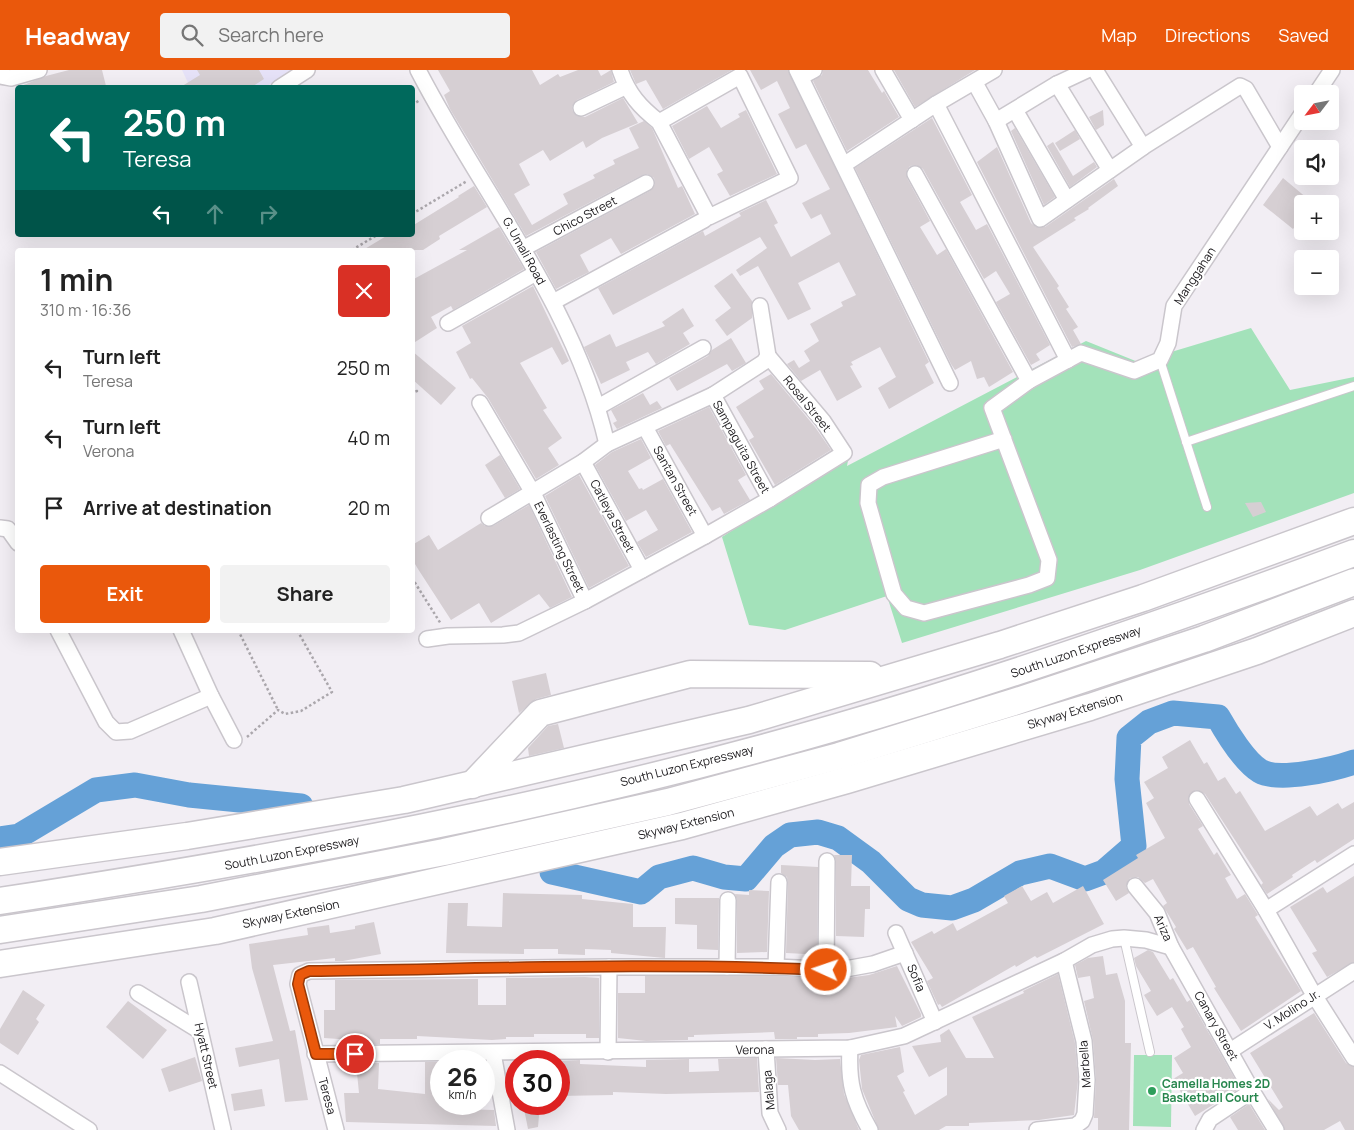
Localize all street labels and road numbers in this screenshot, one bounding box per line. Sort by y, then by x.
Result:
street label: Chico Street [550,192,620,239]
street label: G. Umali Road [499,214,550,288]
street label: Manggahan [1170,244,1220,308]
street label: Rosal Street [779,372,836,436]
street label: Sampaguita Street [709,397,774,497]
street label: Santan Street [649,443,702,519]
street label: Catleya Street [586,476,639,555]
street label: Everlasting Street [530,498,589,595]
street label: South Luzon Expressway [1008,621,1144,682]
street label: Skyway Extension [1025,688,1124,733]
street label: South Luzon Expressway [618,741,756,790]
street label: Skyway Extension [636,803,736,844]
street label: South Luzon Expressway [223,831,361,874]
street label: Skyway Extension [241,895,341,932]
street label: Ariza [1150,912,1177,944]
street label: Sofia [903,961,930,994]
street label: V. Molino Jr. [1261,985,1323,1034]
street label: Canary Street [1190,988,1243,1064]
street label: Hyatt Street [191,1021,222,1091]
street label: Marbella [1074,1040,1095,1088]
street label: Verona [736,1041,774,1058]
street label: Malaga [758,1069,779,1111]
street label: Teresa [314,1076,341,1116]

